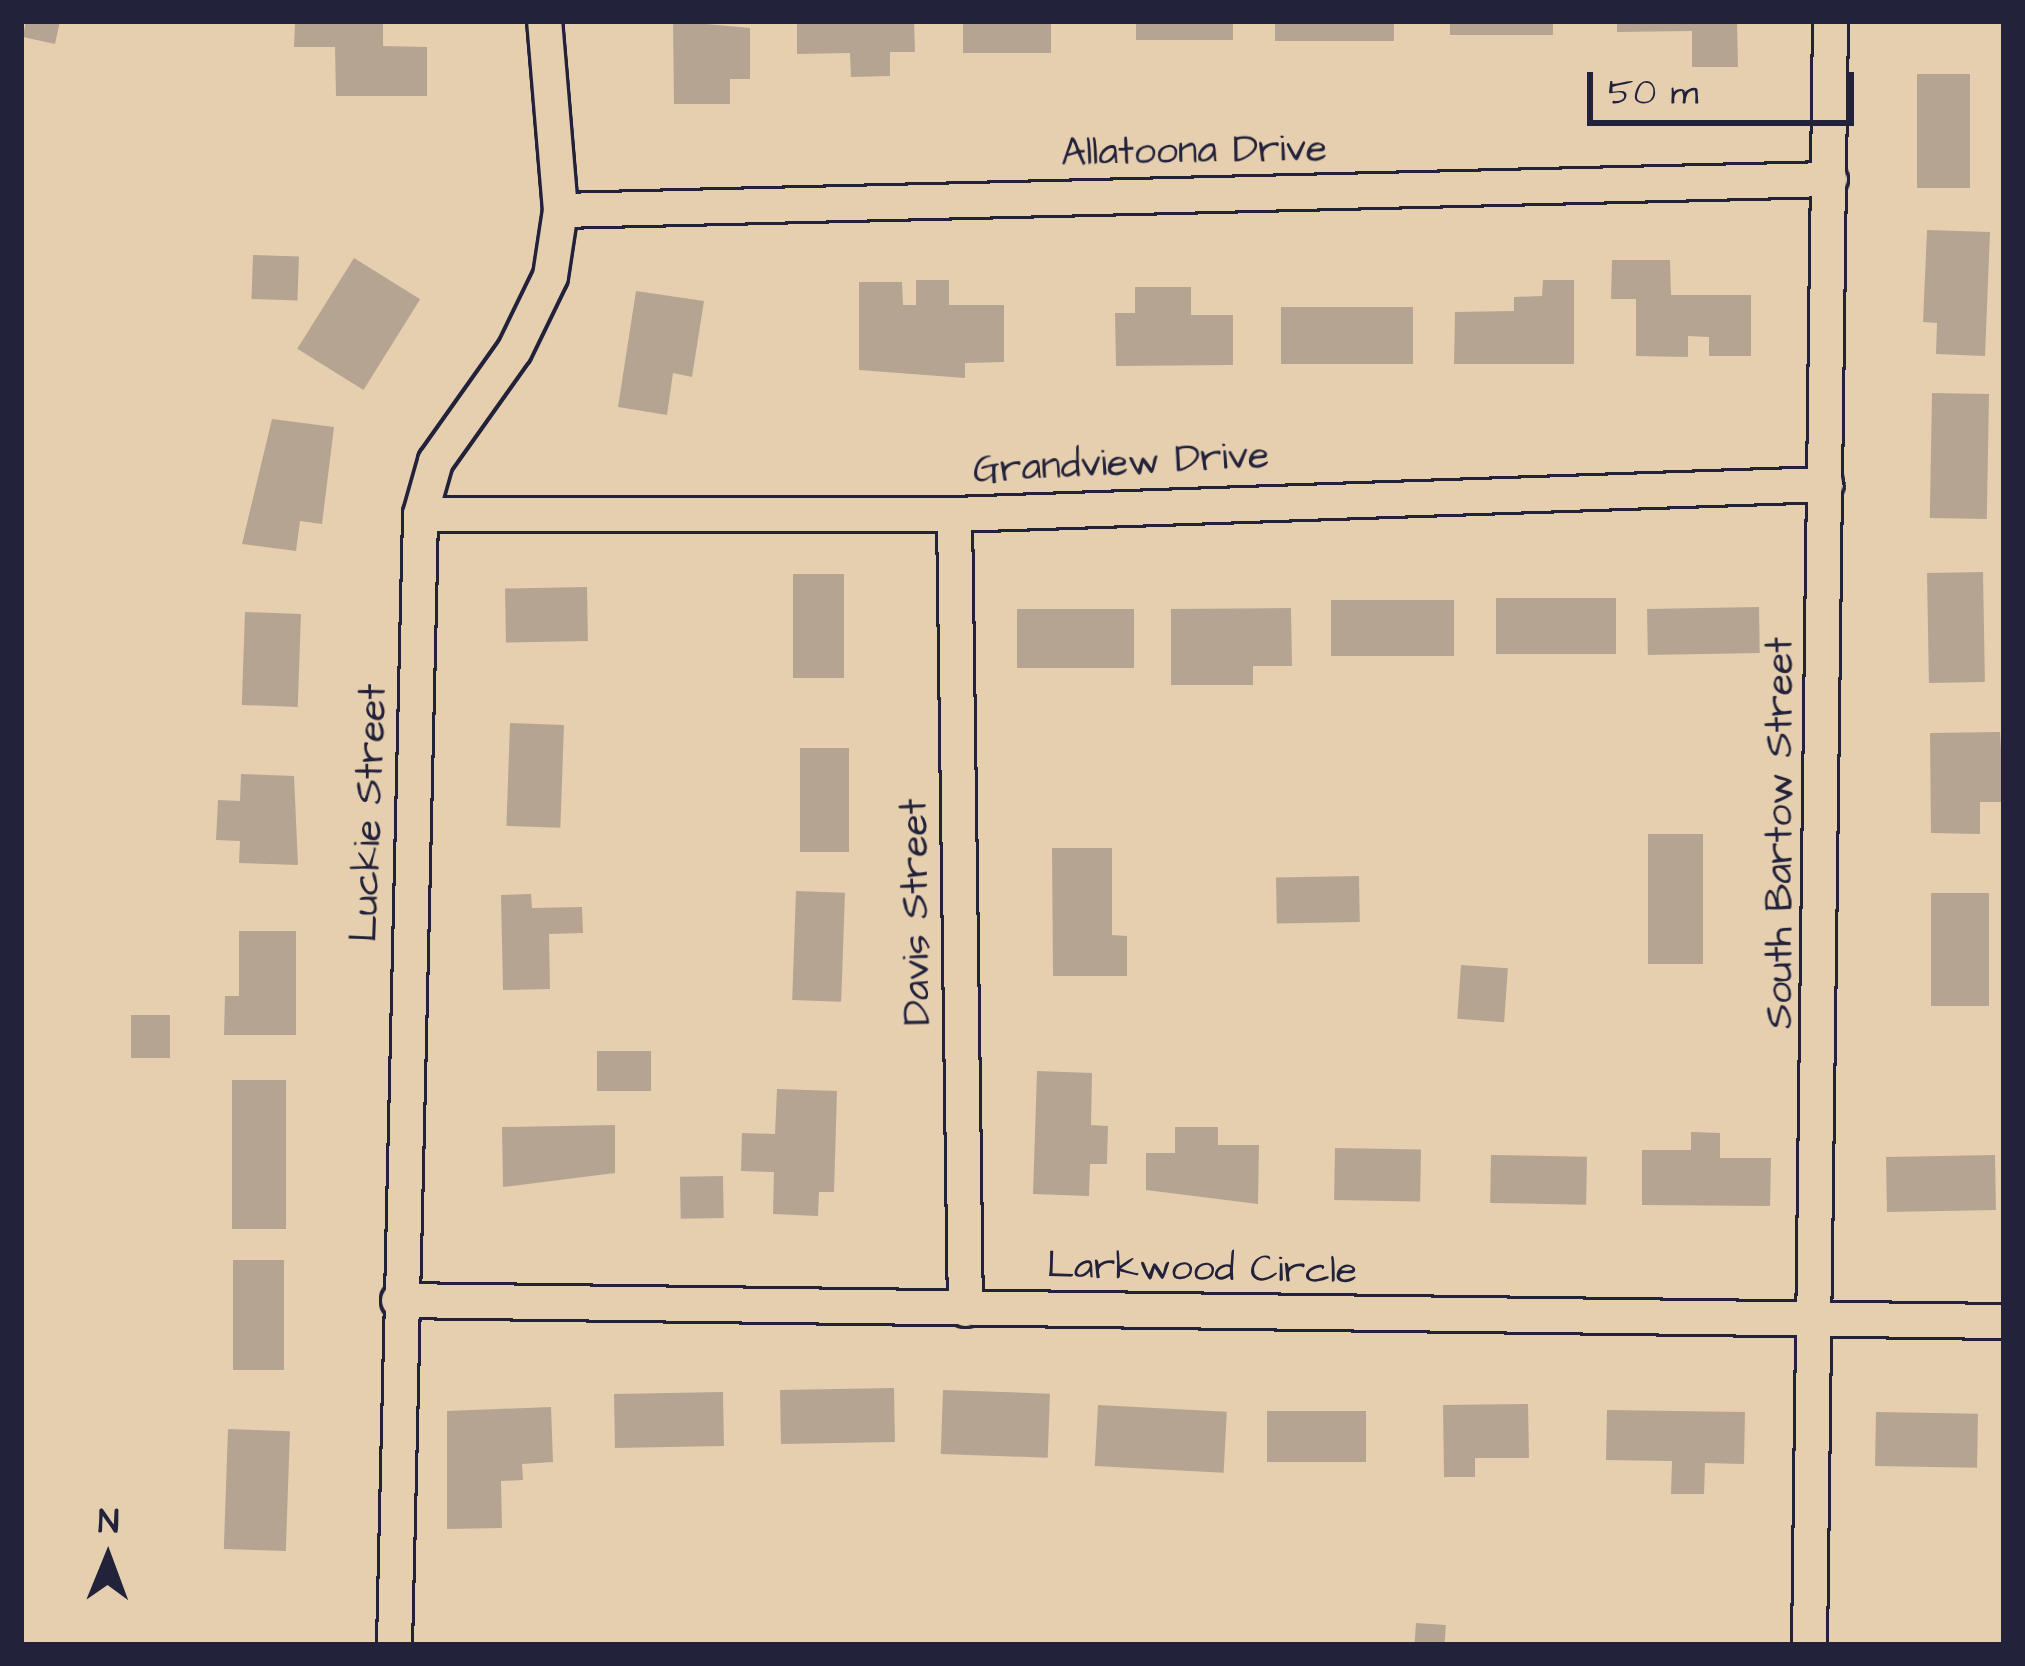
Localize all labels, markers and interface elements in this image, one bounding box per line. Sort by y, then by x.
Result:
scale bar [1593,48,1860,122]
text: 50 m [1608,67,1699,118]
street label: Allatoona Drive [1061,126,1327,178]
street label: Grandview Drive [972,433,1270,495]
street label: South Bartow Street [1758,637,1804,1029]
street label: Luckie Street [342,683,398,943]
street label: Davis Street [892,798,942,1026]
street label: Larkwood Circle [1046,1243,1358,1295]
north arrow [48,1498,168,1618]
text: N [98,1499,119,1545]

